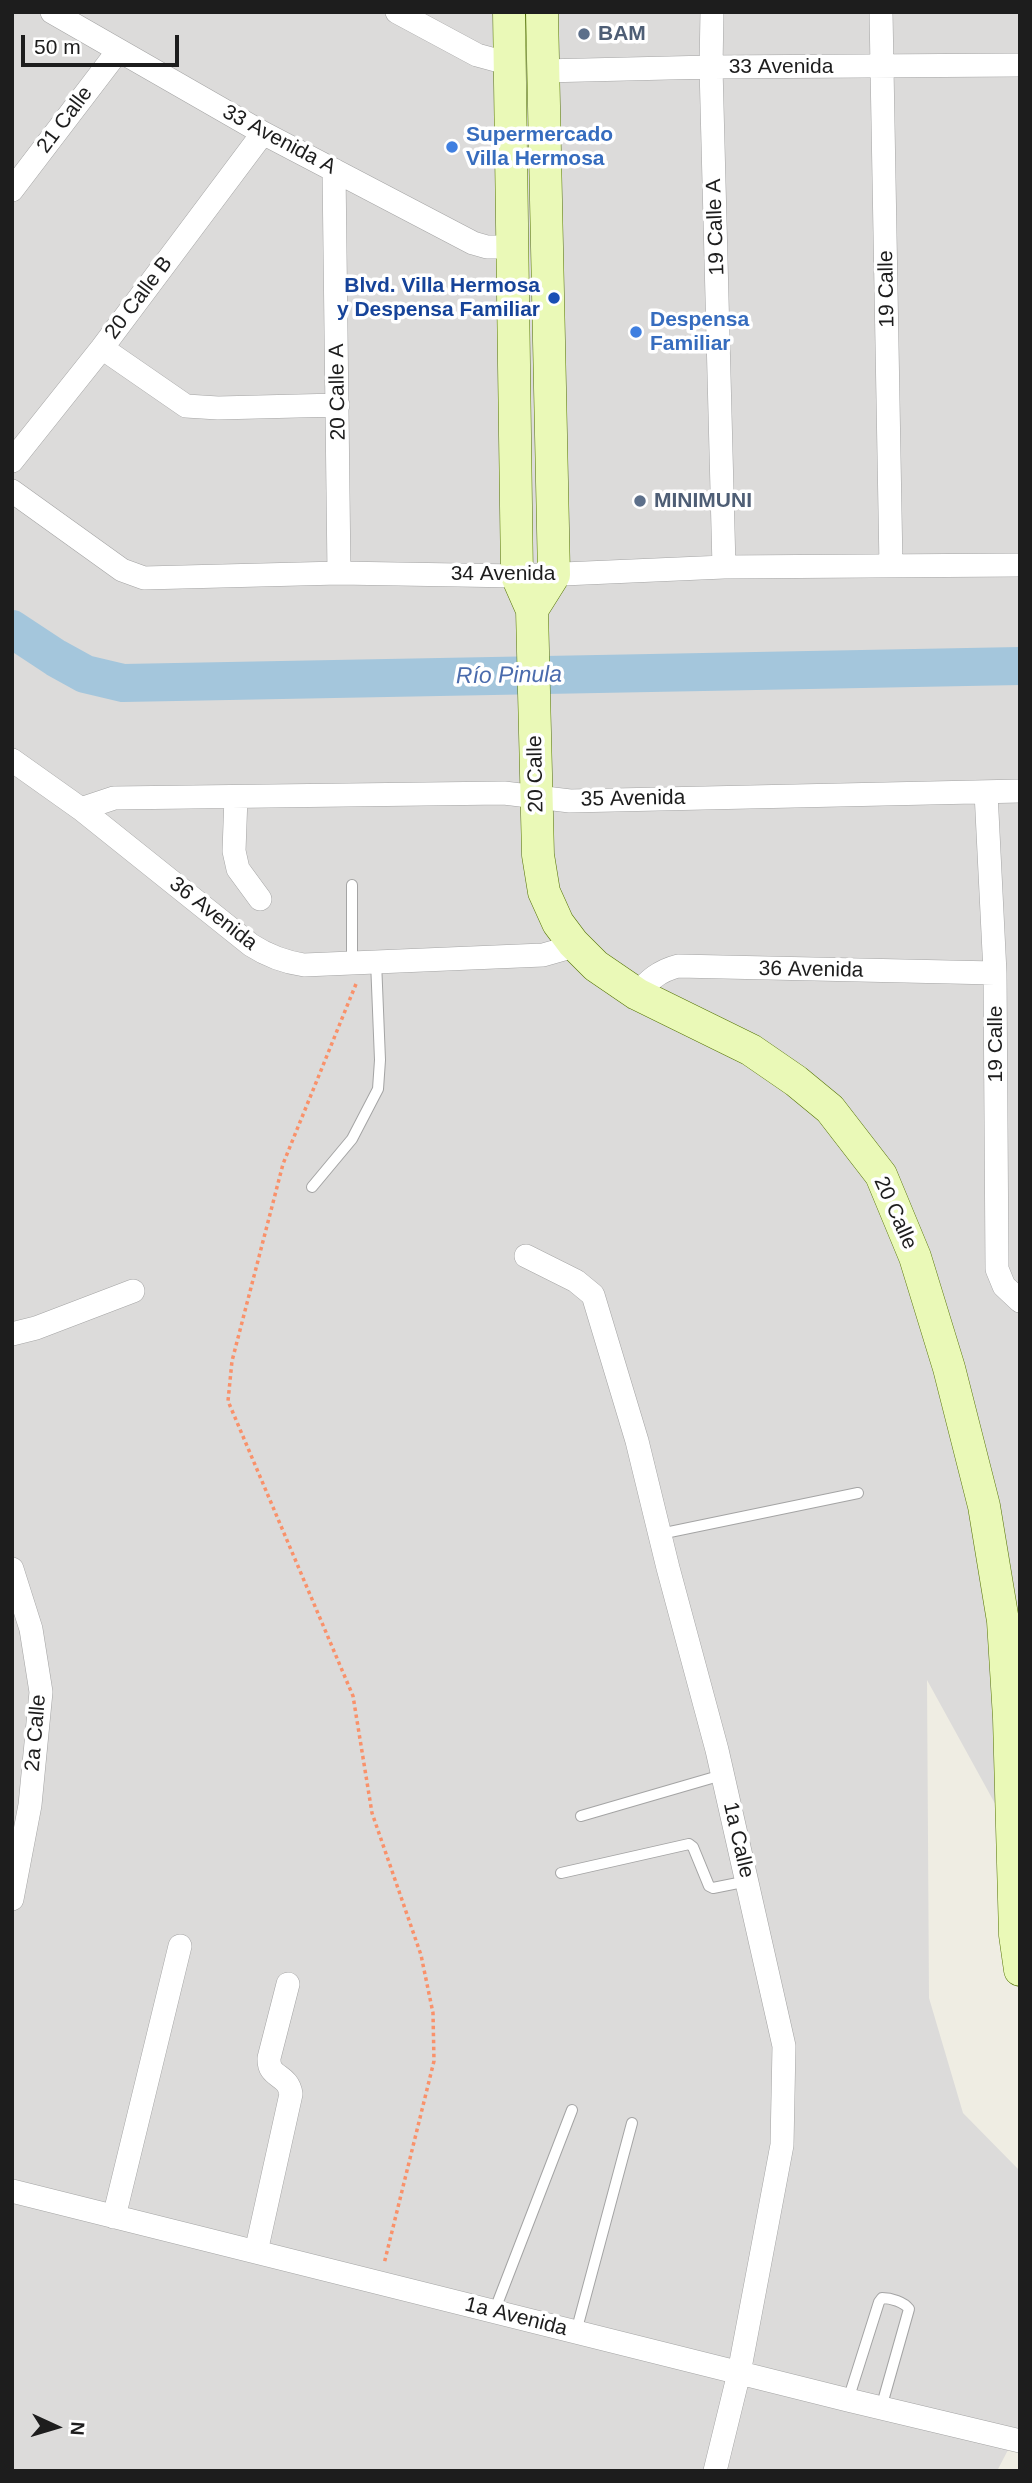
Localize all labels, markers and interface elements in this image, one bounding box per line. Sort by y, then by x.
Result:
scale bar [24,21,182,65]
place label: BAM [598,21,646,47]
marker: BAM [576,26,592,42]
text: 50 m [34,35,81,58]
street label: 33 Avenida [729,54,833,80]
street label: 21 Calle [32,82,98,158]
street label: 33 Avenida A [218,100,340,180]
place label: Supermercado Villa Hermosa [466,122,613,172]
marker: Supermercado Villa Hermosa [444,139,460,155]
street label: 19 Calle A [702,178,730,276]
street label: 19 Calle [874,250,900,328]
street label: 20 Calle B [100,252,178,344]
place label: Blvd. Villa Hermosa y Despensa Familiar [337,273,540,323]
marker: Blvd. Villa Hermosa y Despensa Familiar [546,290,562,306]
place label: Despensa Familiar [650,307,749,357]
marker: Despensa Familiar [628,324,644,340]
street label: 20 Calle A [325,343,351,441]
place label: MINIMUNI [654,488,752,514]
marker: MINIMUNI [632,493,648,509]
street label: 34 Avenida [451,561,555,587]
water label: Río Pinula [456,661,562,691]
street label: 20 Calle [523,735,549,813]
street label: 35 Avenida [580,785,686,813]
street label: 36 Avenida [164,872,262,956]
street label: 36 Avenida [758,956,864,984]
street label: 19 Calle [983,1005,1009,1083]
street label: 20 Calle [868,1173,922,1253]
street label: 2a Calle [20,1694,52,1772]
street label: 1a Calle [717,1800,759,1880]
street label: 1a Avenida [462,2292,570,2342]
north arrow [21,2392,91,2462]
text: N [66,2421,88,2436]

